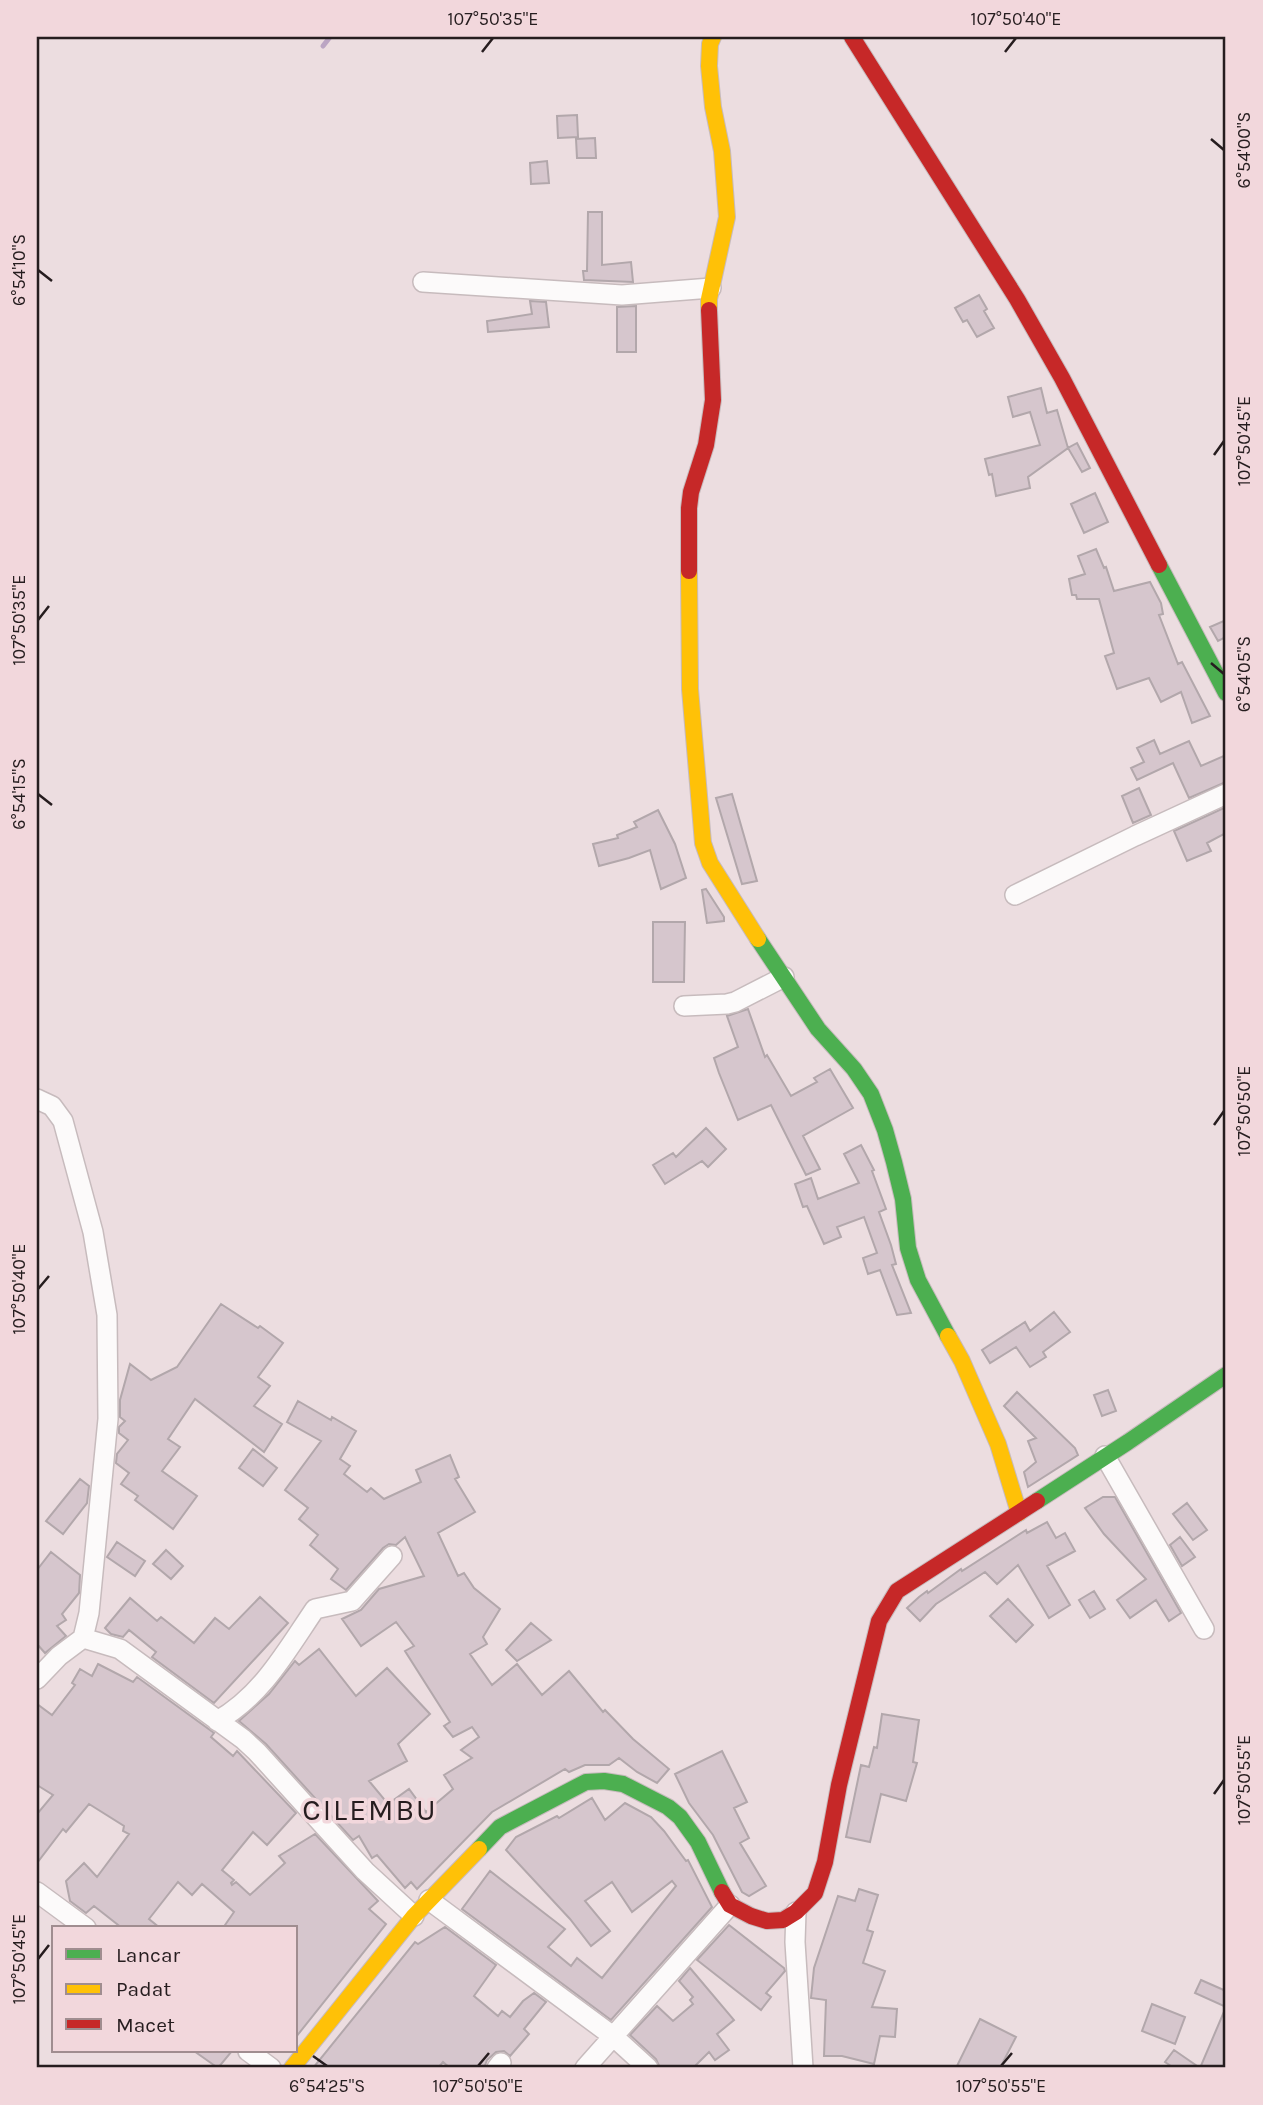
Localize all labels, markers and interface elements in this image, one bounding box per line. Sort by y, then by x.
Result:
text: 107°50'35"E [448,8,538,30]
text: 107°50'40"E [971,8,1061,30]
text: 6°54'00"S [1233,112,1255,188]
text: 6°54'10"S [8,234,30,306]
text: 107°50'45"E [1233,396,1255,486]
text: 107°50'35"E [8,575,30,665]
text: 6°54'05"S [1233,636,1255,712]
text: 6°54'15"S [8,758,30,830]
text: 107°50'50"E [1233,1066,1255,1156]
text: 107°50'40"E [8,1244,30,1334]
text: 107°50'55"E [1233,1735,1255,1825]
district label: CILEMBU [302,1792,438,1828]
text: 107°50'45"E [8,1914,30,2004]
legend [52,1926,298,2052]
text: Lancar [116,1943,180,1967]
text: Padat [116,1977,171,2001]
text: Macet [116,2013,175,2037]
text: 6°54'25"S [289,2075,365,2097]
text: 107°50'50"E [433,2075,523,2097]
text: 107°50'55"E [956,2075,1046,2097]

